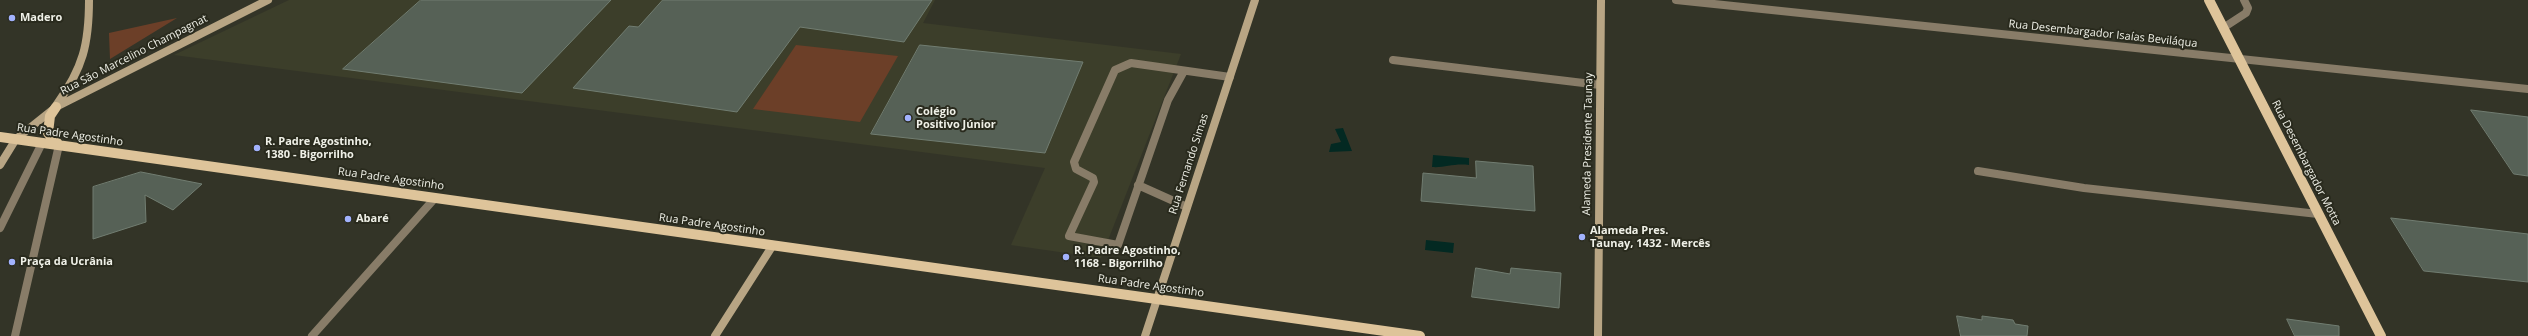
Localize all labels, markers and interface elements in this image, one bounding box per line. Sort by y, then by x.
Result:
place label: Madero [20,11,62,25]
street label: Rua São Marcelino Champagnat [58,12,210,98]
marker: Madero [7,13,17,23]
street label: Rua Desembargador Isaías Beviláqua [2008,18,2198,50]
street label: Alameda Presidente Taunay [1580,72,1596,216]
street label: Rua Desembargador Motta [2269,98,2343,228]
place label: Colégio Positivo Júnior [916,105,996,131]
street label: Rua Fernando Simas [1166,112,1212,216]
marker: Colégio Positivo Júnior [903,113,913,123]
street label: Rua Padre Agostinho [16,121,124,149]
place label: R. Padre Agostinho, 1380 - Bigorrilho [265,135,372,161]
marker: R. Padre Agostinho, 1380 - Bigorrilho [252,143,262,153]
street label: Rua Padre Agostinho [337,165,445,193]
street label: Rua Padre Agostinho [658,211,766,239]
place label: Abaré [356,212,389,226]
marker: Abaré [343,214,353,224]
place label: Alameda Pres. Taunay, 1432 - Mercês [1590,224,1710,250]
marker: Alameda Pres. Taunay, 1432 - Mercês [1577,232,1587,242]
place label: R. Padre Agostinho, 1168 - Bigorrilho [1074,244,1181,270]
marker: R. Padre Agostinho, 1168 - Bigorrilho [1061,252,1071,262]
place label: Praça da Ucrânia [20,255,113,269]
marker: Praça da Ucrânia [7,257,17,267]
street label: Rua Padre Agostinho [1097,272,1205,300]

